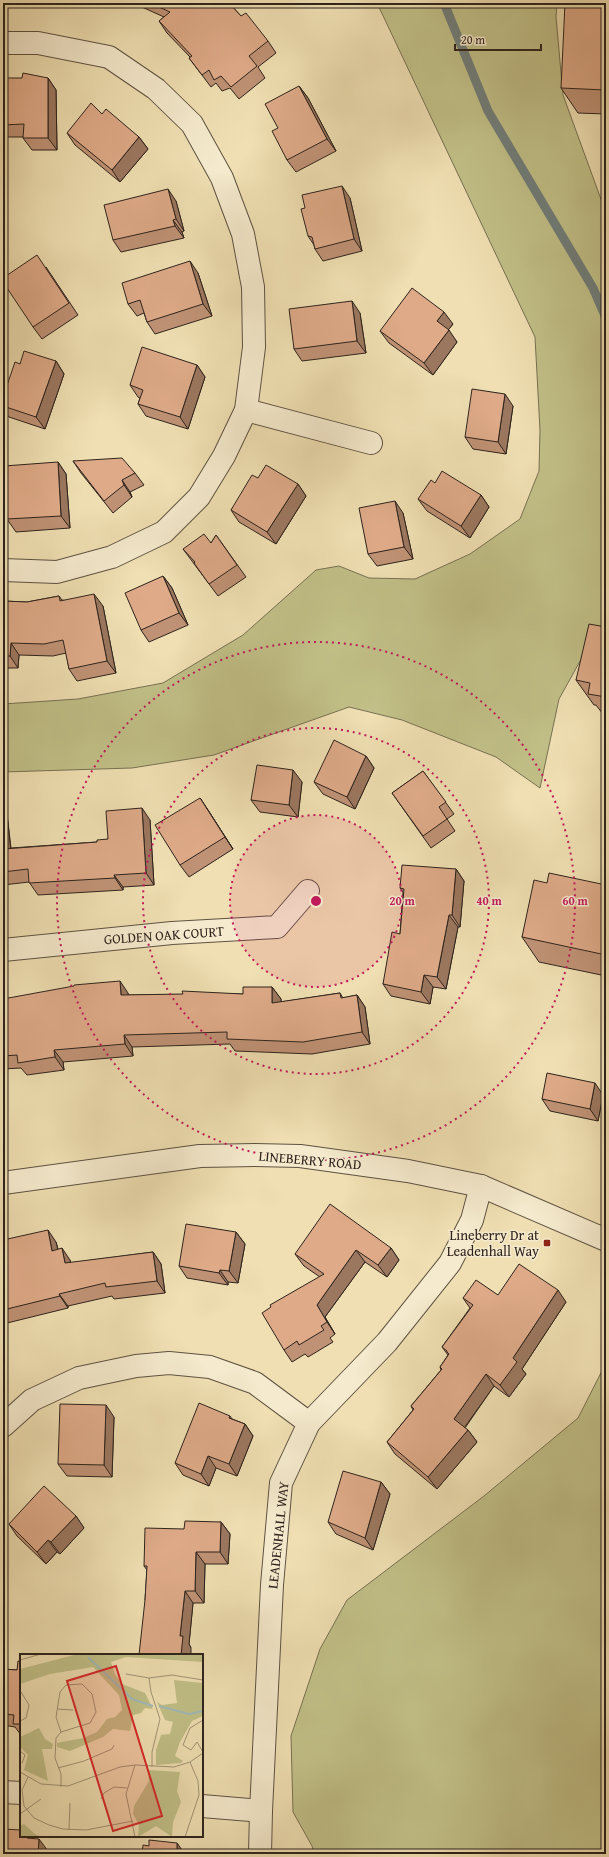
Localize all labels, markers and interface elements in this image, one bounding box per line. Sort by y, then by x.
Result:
scale bar [455,26,541,52]
text: 20 m [461,31,485,48]
text: 20 m [389,892,415,909]
text: 40 m [476,892,502,909]
text: 60 m [562,892,588,909]
centre of rings [309,894,323,908]
street label: GOLDEN OAK COURT [103,921,225,949]
street label: LINEBERRY ROAD [258,1146,362,1174]
place label: Lineberry Dr at Leadenhall Way [447,1225,539,1261]
marker: Lineberry Dr at Leadenhall Way [542,1238,552,1248]
street label: LEADENHALL WAY [262,1480,294,1590]
inset map [20,1654,203,1837]

